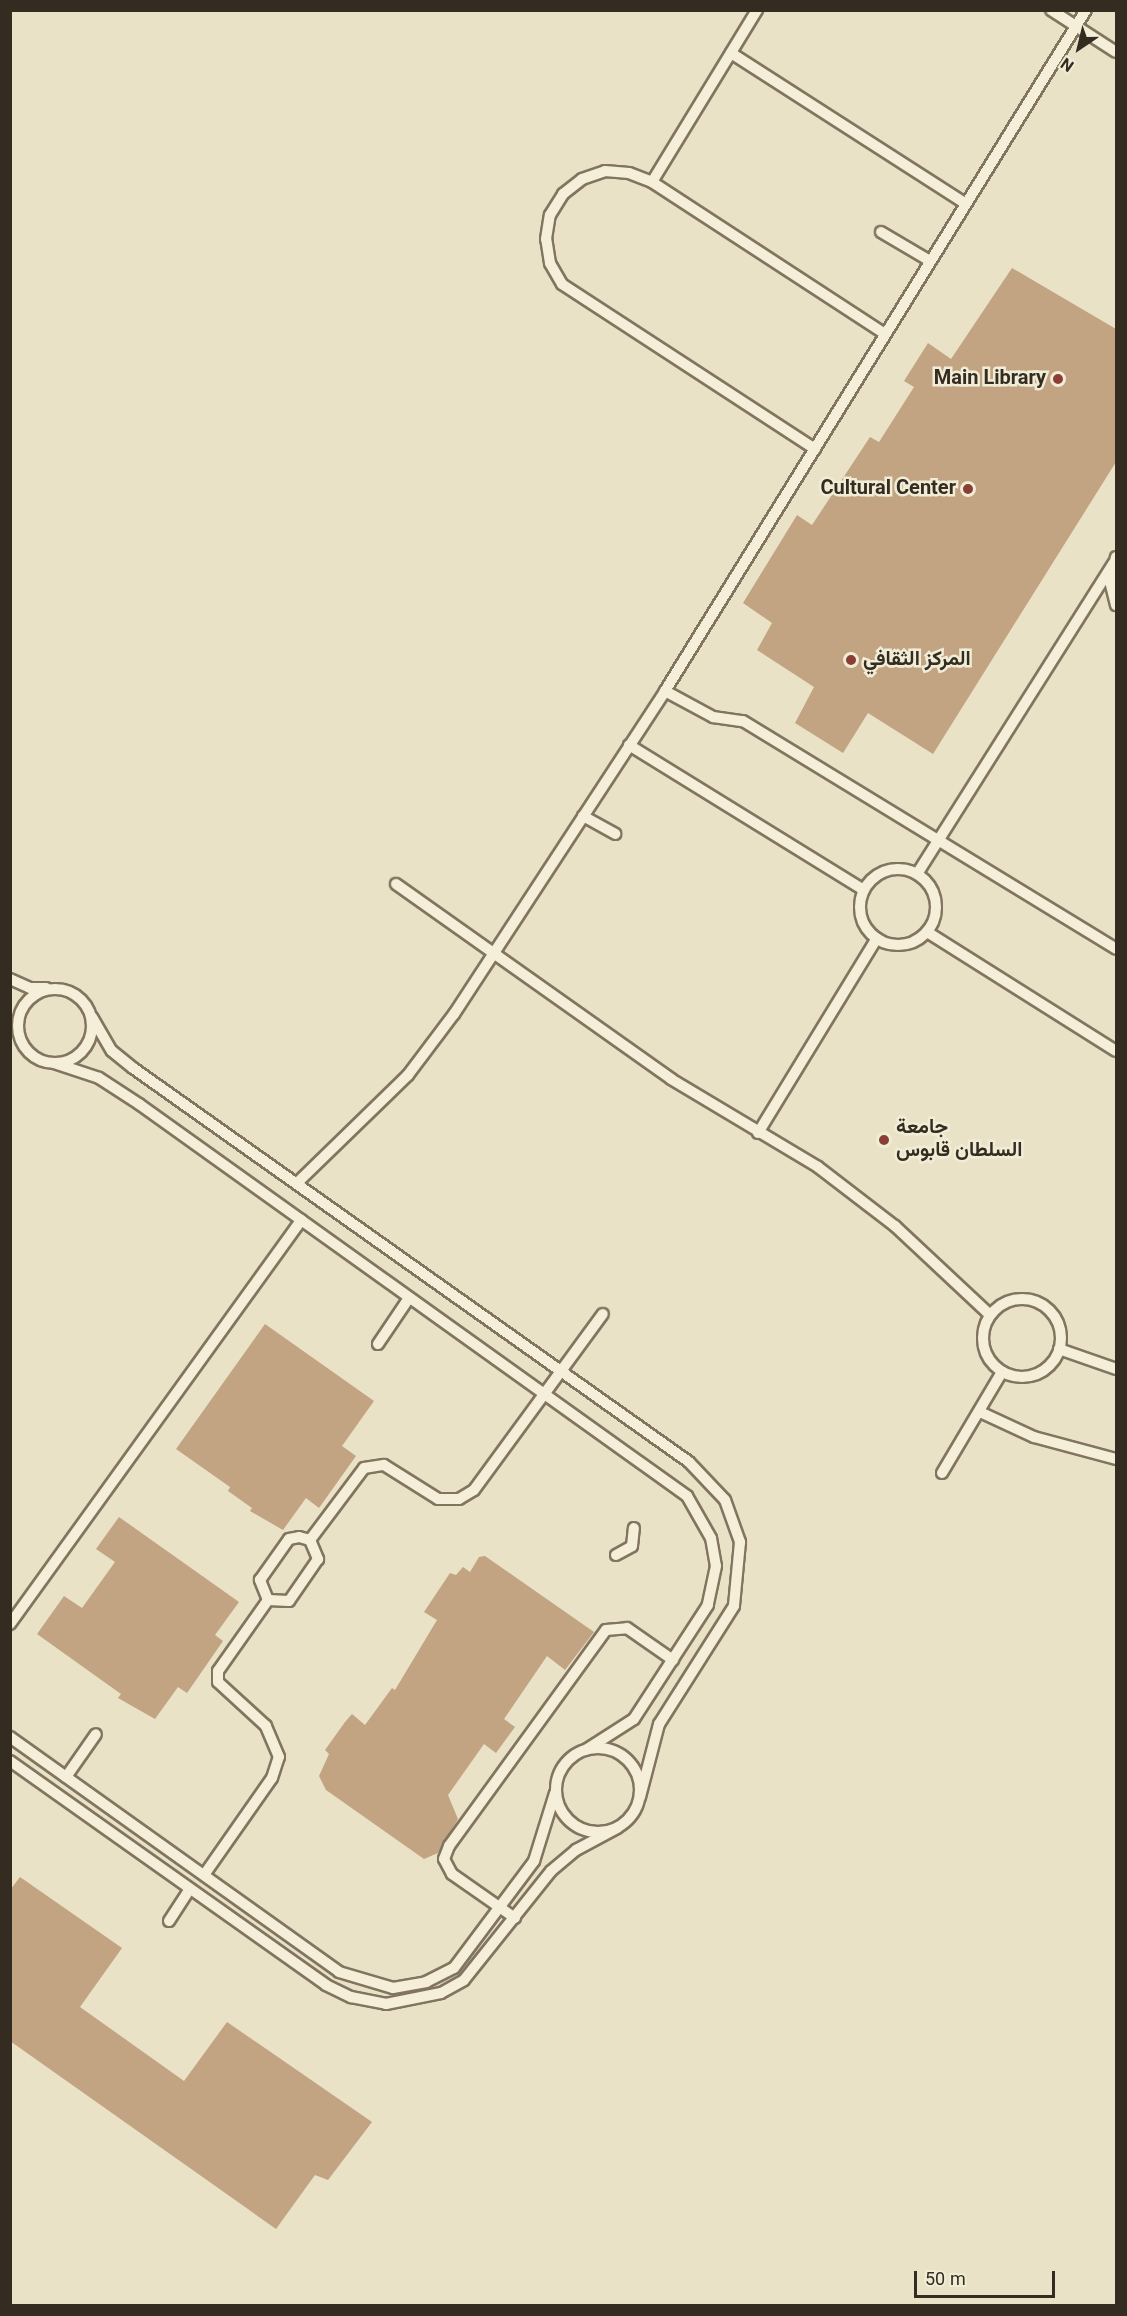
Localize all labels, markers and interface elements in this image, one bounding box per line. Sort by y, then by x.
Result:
north arrow [1049,18,1109,78]
text: N [1057,50,1080,77]
place label: Main Library [934,367,1046,391]
marker: Main Library [1051,372,1065,386]
place label: Cultural Center [820,477,956,501]
marker: Cultural Center [961,482,975,496]
place label: المركز الثقافي [863,648,971,672]
marker: المركز الثقافي [844,653,858,667]
place label: جامعة السلطان قابوس [896,1116,1022,1163]
marker: جامعة السلطان قابوس [877,1133,891,1147]
scale bar [917,2259,1058,2297]
text: 50 m [925,2267,966,2295]

